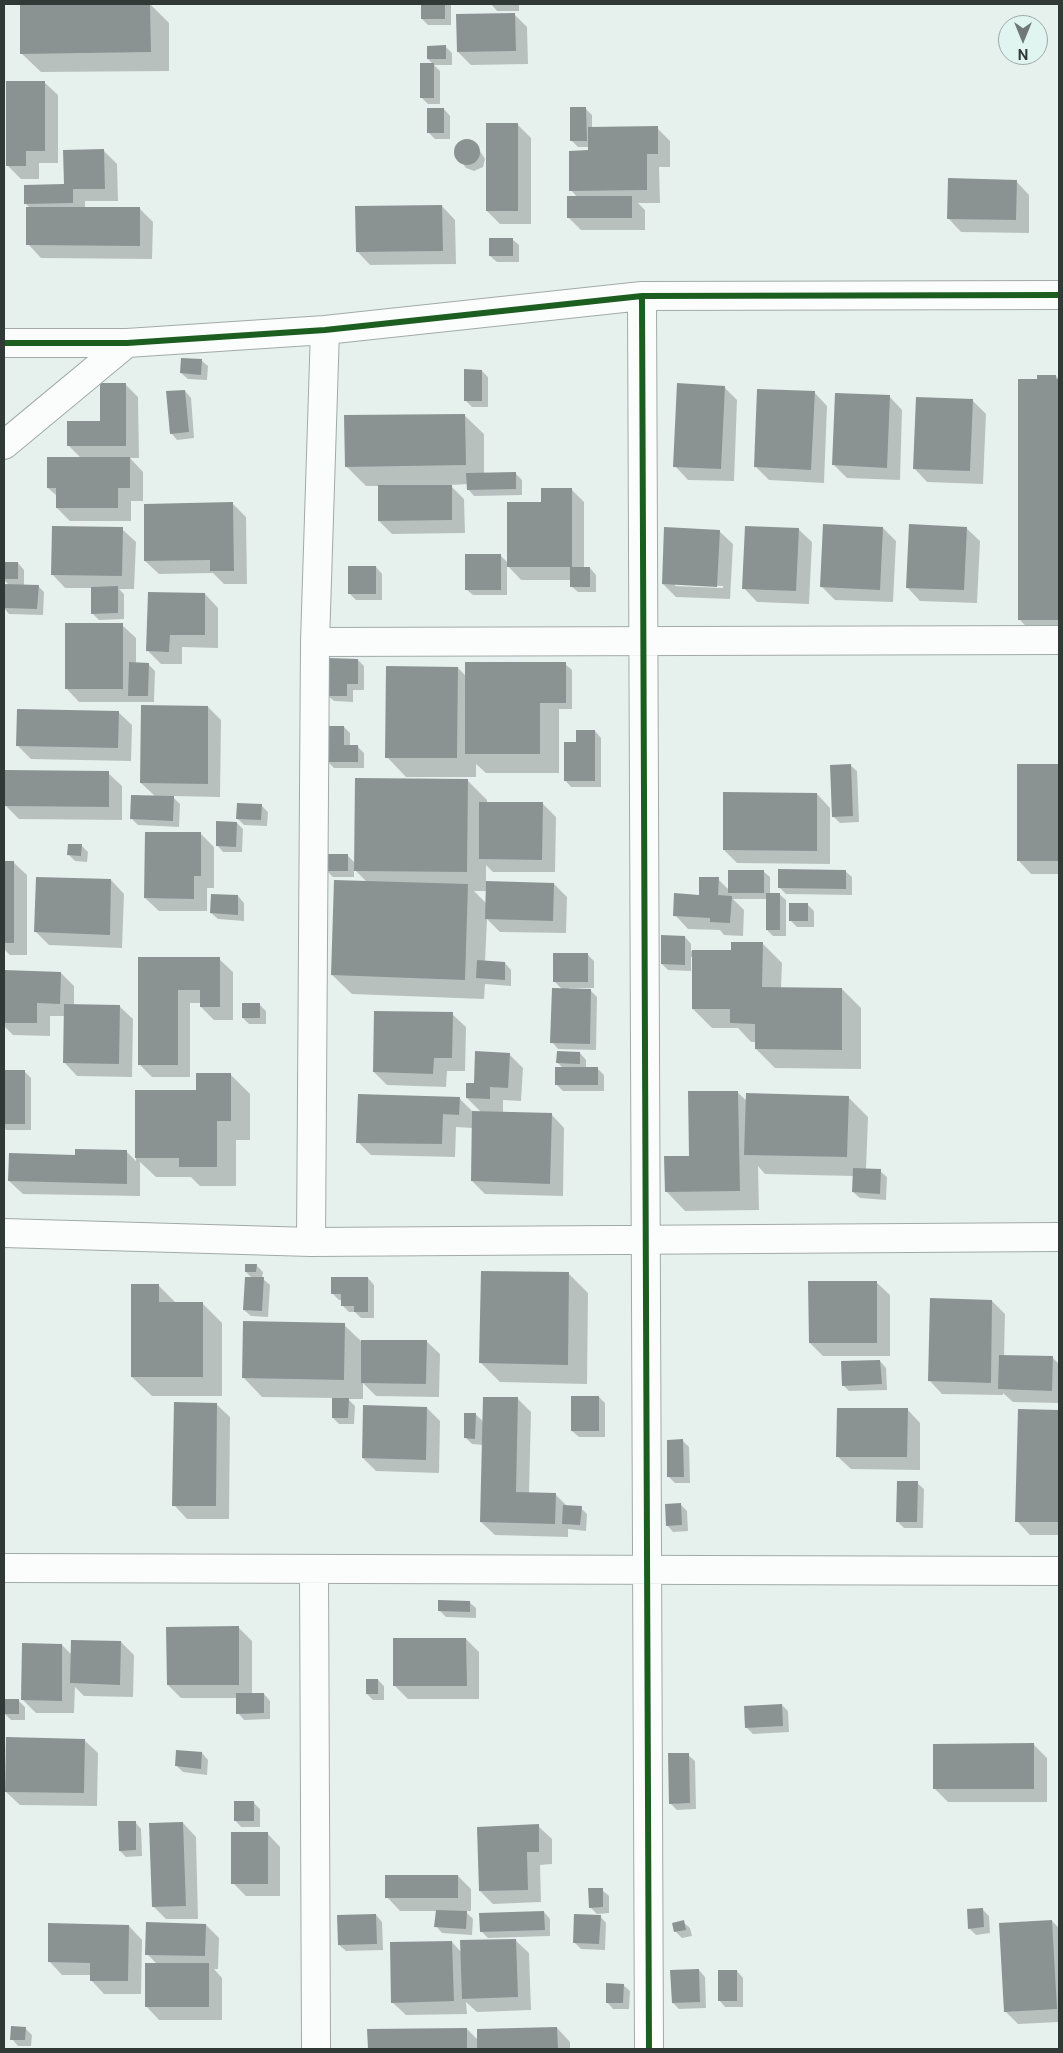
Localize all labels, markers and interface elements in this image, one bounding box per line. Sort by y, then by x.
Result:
north arrow [998,15,1048,65]
text: N [1018,46,1028,62]

